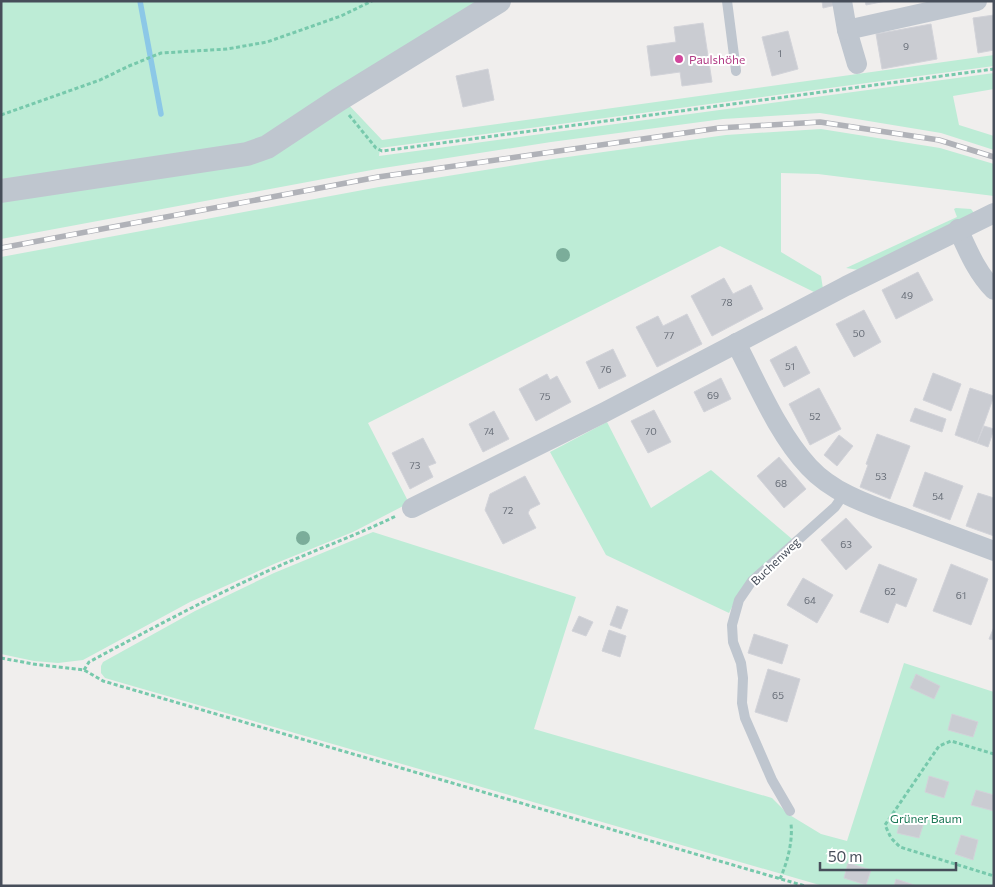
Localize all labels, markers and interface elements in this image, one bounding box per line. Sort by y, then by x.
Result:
house number: 9 [903,40,909,52]
house number: 1 [778,47,782,59]
place label: Paulshöhe [689,52,745,66]
marker: Paulshöhe [673,53,685,65]
house number: 49 [901,289,913,301]
house number: 78 [721,296,733,308]
house number: 50 [853,327,865,339]
house number: 77 [664,329,674,341]
house number: 51 [785,360,795,372]
house number: 76 [600,363,612,375]
house number: 69 [707,389,719,401]
house number: 75 [540,390,551,402]
house number: 52 [809,410,821,422]
house number: 74 [484,425,494,437]
house number: 70 [645,425,657,437]
house number: 73 [410,459,421,471]
house number: 53 [875,470,887,482]
house number: 68 [775,477,787,489]
house number: 54 [932,490,944,502]
house number: 72 [503,504,514,516]
street label: Buchenweg [748,534,803,588]
house number: 63 [840,538,852,550]
house number: 62 [884,585,896,597]
house number: 61 [956,589,966,601]
house number: 64 [804,594,816,606]
house number: 65 [772,689,784,701]
park label: Grüner Baum [890,811,962,825]
scale bar [820,840,956,872]
text: 50 m [828,847,862,865]

